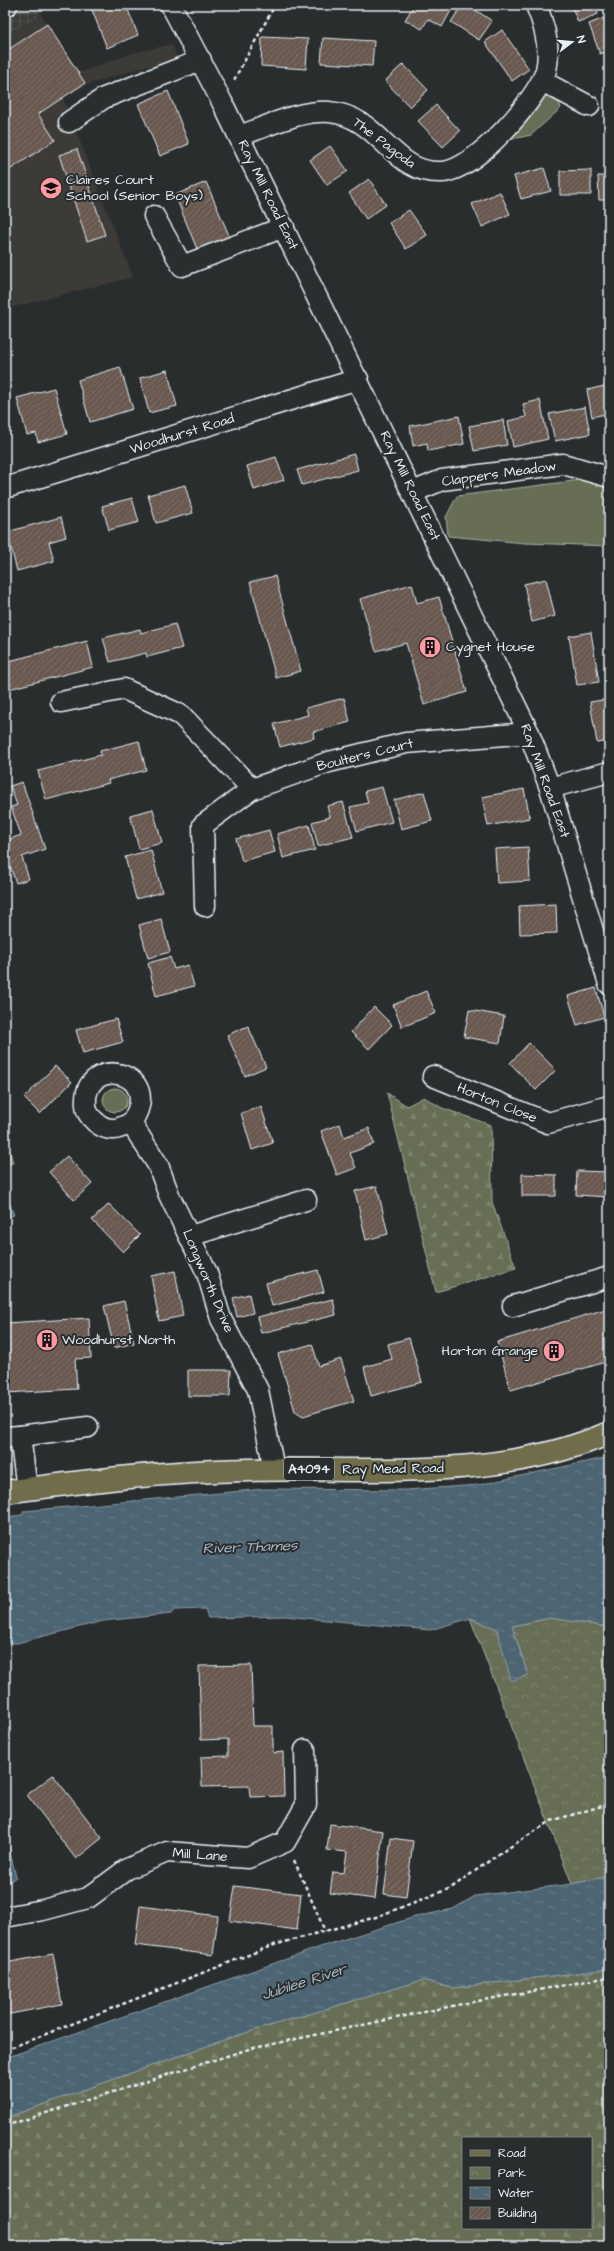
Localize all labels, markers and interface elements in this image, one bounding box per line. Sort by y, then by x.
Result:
north arrow [552,22,592,62]
text: N [573,34,589,45]
street label: The Pagoda [348,113,420,173]
street label: Ray Mill Road East [233,137,303,254]
place label: Claires Court School (Senior Boys) [66,170,203,206]
school or university icon: Claires Court School (Senior Boys) [38,175,64,201]
street label: Woodhurst Road [127,409,237,459]
street label: Ray Mill Road East [375,428,445,545]
street label: Clappers Meadow [440,456,558,492]
building icon: Cygnet House [417,634,443,660]
place label: Cygnet House [446,637,535,657]
street label: Ray Mill Road East [515,721,575,841]
street label: Boulters Court [315,733,416,777]
street label: Horton Close [454,1078,540,1128]
street label: Longworth Drive [177,1226,239,1336]
building icon: Woodhurst North [34,1327,60,1353]
place label: Woodhurst North [62,1330,175,1350]
building icon: Horton Grange [541,1338,567,1364]
place label: Horton Grange [441,1341,538,1361]
road number: A4094 [284,1458,334,1480]
street label: Ray Mead Road [342,1458,444,1480]
water label: River Thames [202,1535,299,1559]
street label: Mill Lane [172,1843,229,1867]
water label: Jubilee River [259,1958,351,2006]
legend [462,2137,592,2229]
text: Road [498,2145,526,2162]
text: Park [498,2165,526,2182]
text: Water [498,2185,534,2202]
text: Building [498,2205,536,2223]

